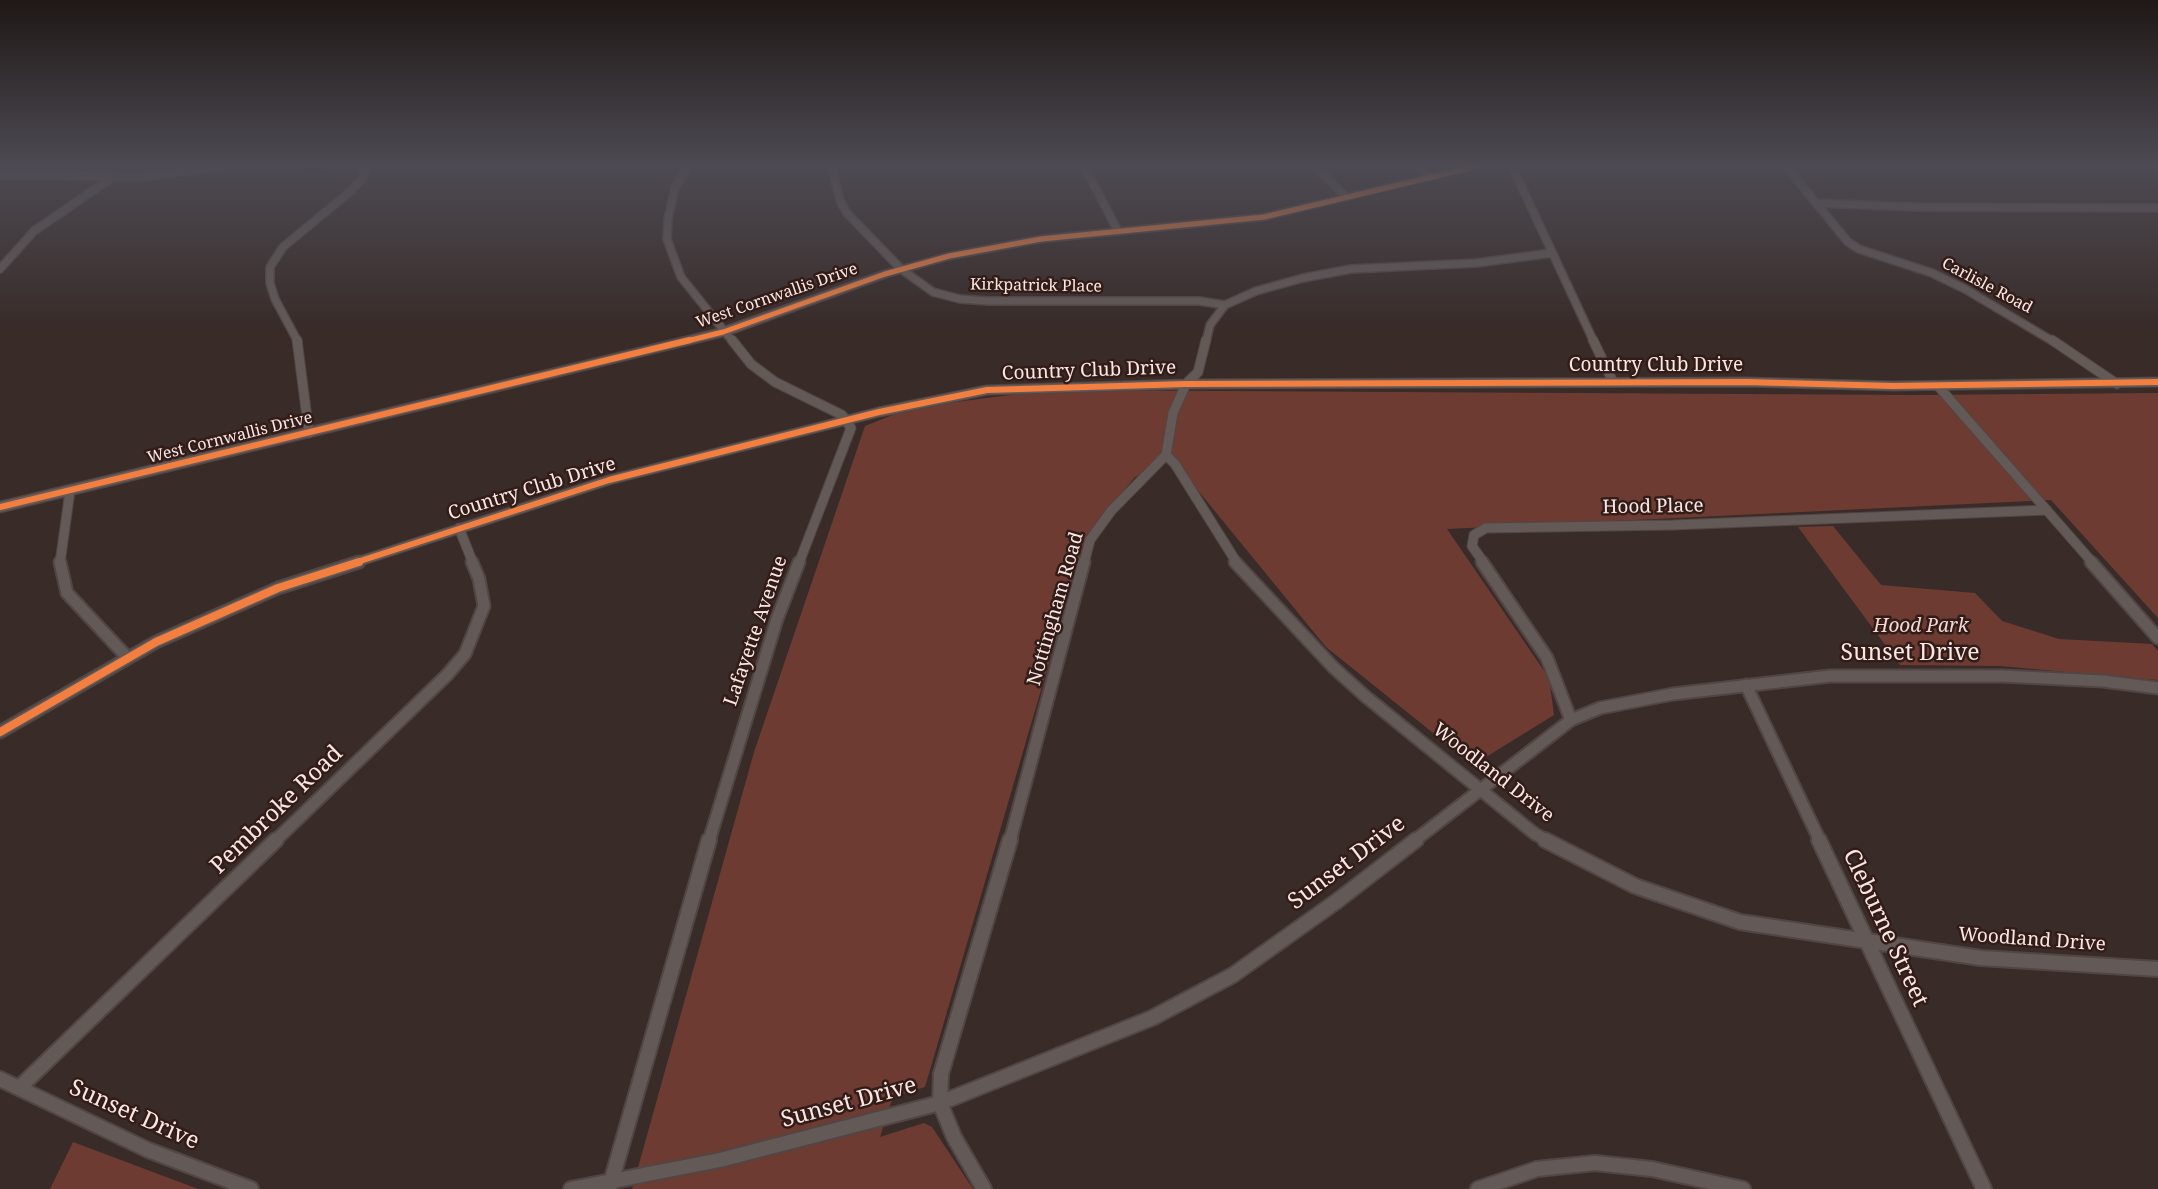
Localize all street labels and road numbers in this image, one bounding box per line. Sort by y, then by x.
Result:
street label: Carlisle Road [1938,254,2036,318]
street label: West Cornwallis Drive [694,259,860,333]
street label: Kirkpatrick Place [970,275,1102,297]
street label: Country Club Drive [1569,355,1743,377]
street label: Country Club Drive [1001,357,1177,385]
street label: West Cornwallis Drive [145,408,315,468]
street label: Country Club Drive [445,453,619,525]
street label: Hood Place [1602,495,1704,519]
street label: Nottingham Road [1023,530,1089,688]
street label: Lafayette Avenue [720,553,792,709]
street label: Sunset Drive [1840,639,1980,667]
street label: Woodland Drive [1428,719,1558,827]
street label: Pembroke Road [205,740,349,880]
street label: Sunset Drive [1283,810,1411,916]
street label: Cleburne Street [1836,845,1934,1011]
street label: Woodland Drive [1957,923,2107,957]
street label: Sunset Drive [778,1072,920,1134]
street label: Sunset Drive [65,1074,203,1156]

